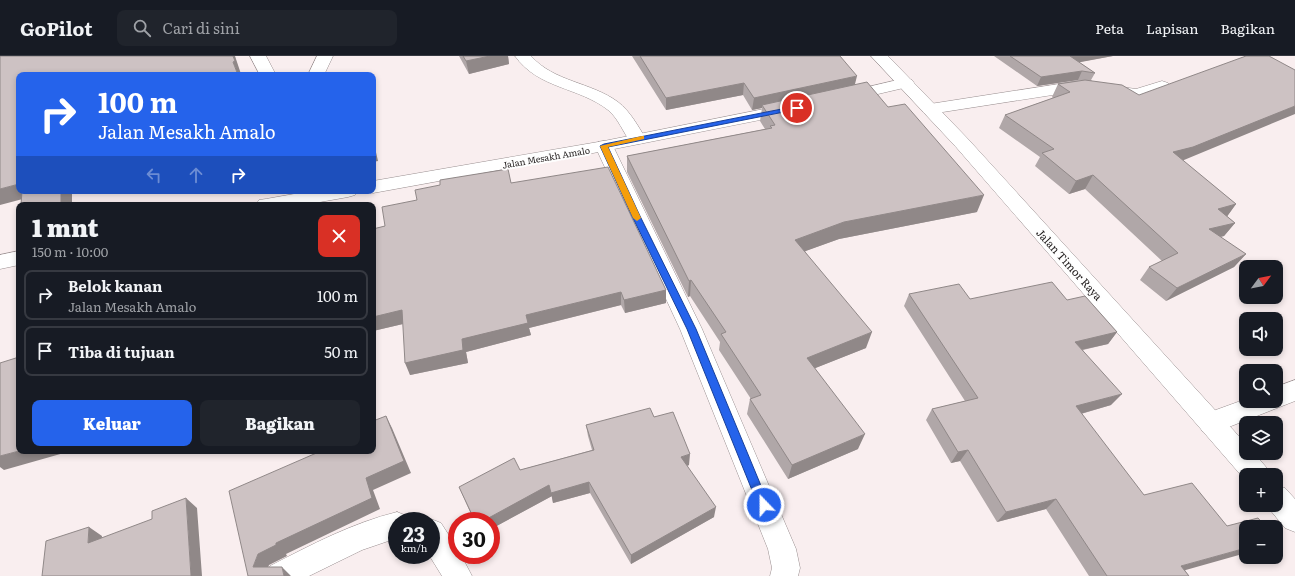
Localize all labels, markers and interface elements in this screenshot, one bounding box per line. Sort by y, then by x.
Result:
search box [117,10,397,46]
text: GoPilot [20,14,93,42]
text: Cari di sini [163,16,240,39]
icon: search [131,17,153,39]
text: Peta [1095,18,1124,38]
text: Lapisan [1146,18,1199,38]
text: Bagikan [1221,18,1275,38]
text: 100 m [98,80,178,122]
icon: right [32,88,84,140]
pin [780,91,814,125]
icon: arrive [786,97,808,119]
text: Jalan Mesakh Amalo [98,118,276,145]
street label: Jalan Mesakh Amalo [501,142,591,172]
icon: left [143,164,165,186]
icon: ahead [185,164,207,186]
icon: right [227,164,249,186]
text: 1 mnt [32,209,99,244]
button: close [318,215,360,257]
street label: Jalan Timor Raya [1033,225,1107,304]
text: 150 m · 10:00 [32,242,108,261]
north arrow [1239,260,1283,304]
map controls [1239,260,1283,564]
text: Belok kanan [68,274,162,297]
icon: right [34,284,56,306]
text: 100 m [317,284,358,307]
text: Jalan Mesakh Amalo [68,297,196,316]
button: sound [1239,312,1283,356]
icon: arrive [34,340,56,362]
text: Tiba di tujuan [68,340,175,363]
text: 50 m [324,340,358,363]
button: search [1239,364,1283,408]
button: Keluar [32,400,192,446]
button: Bagikan [200,400,360,446]
button: layers [1239,416,1283,460]
button: + [1239,468,1283,512]
position arrow [743,484,785,526]
speed limit sign: 30 [448,512,500,564]
text: 23 [403,518,425,548]
button: − [1239,520,1283,564]
text: km/h [401,540,427,555]

